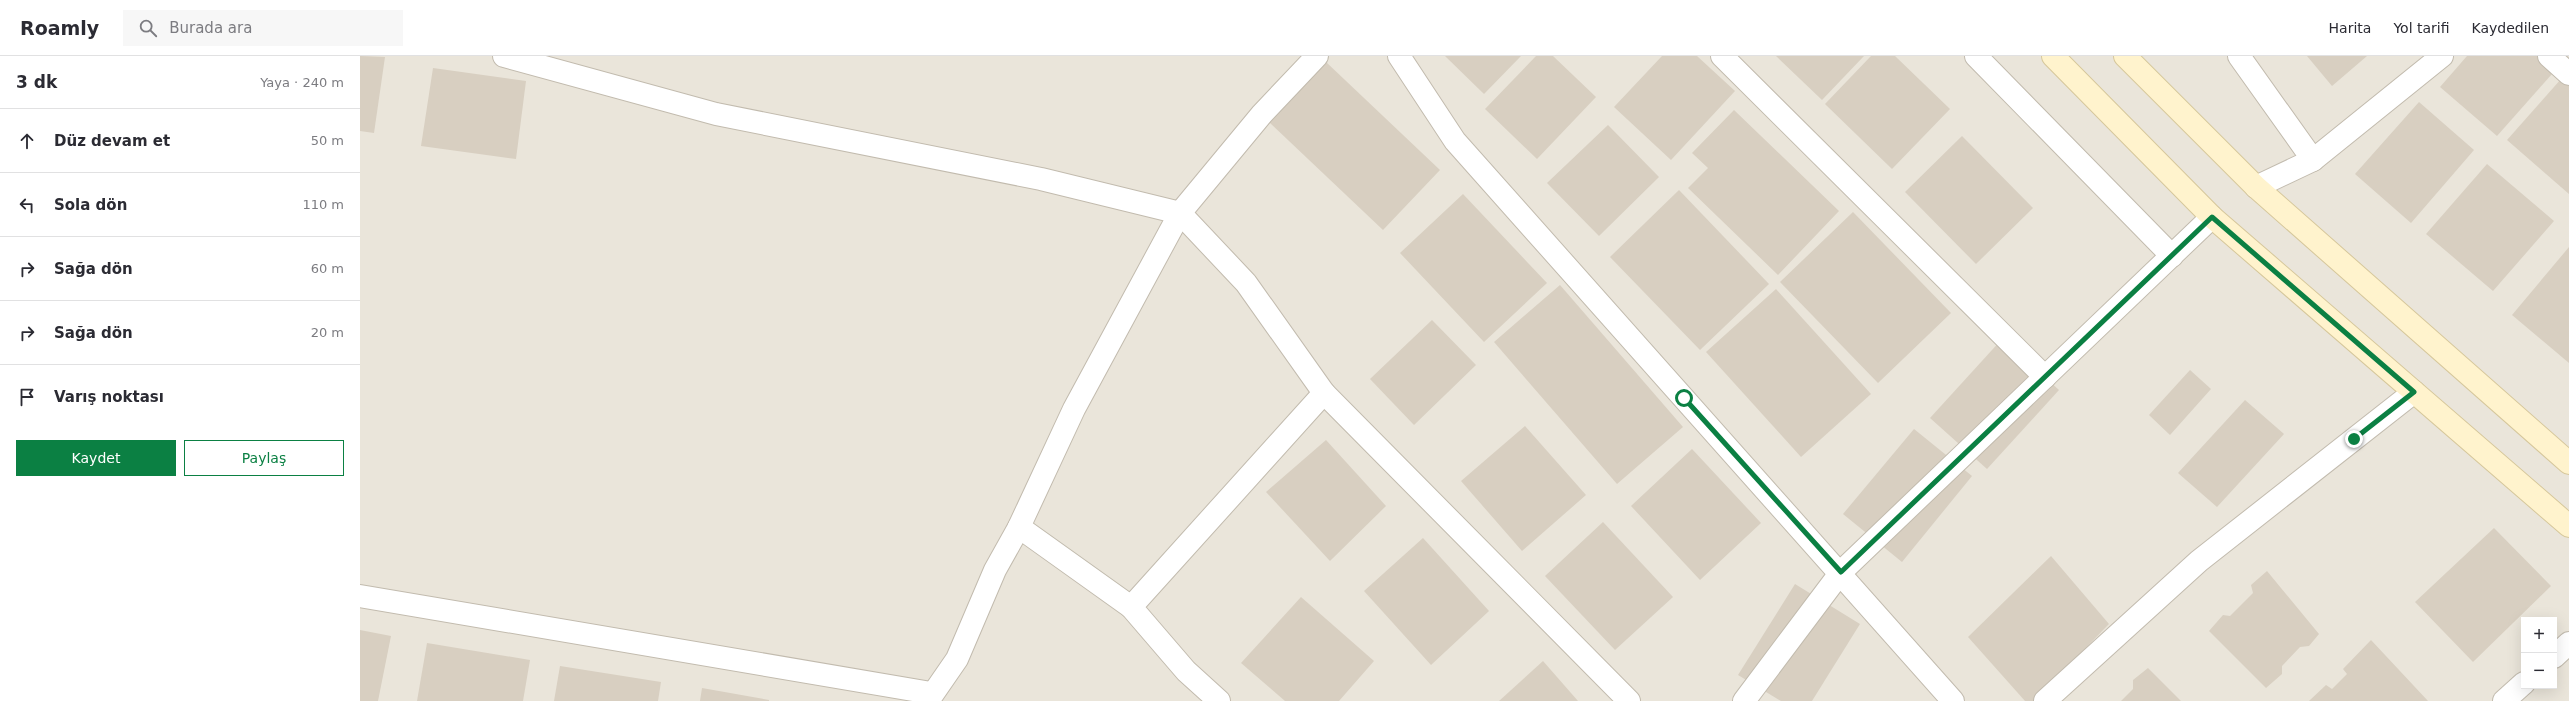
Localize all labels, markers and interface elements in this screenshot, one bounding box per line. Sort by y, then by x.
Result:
search box [123,10,403,46]
text: Roamly [20,17,99,39]
icon: search [137,17,159,39]
text: Burada ara [169,19,252,37]
text: Harita [2329,20,2371,36]
text: Yol tarifi [2393,20,2450,36]
text: Kaydedilen [2472,20,2549,36]
text: 3 dk [16,72,57,92]
text: Yaya · 240 m [260,75,344,90]
icon: ahead [16,130,38,152]
text: Düz devam et [54,132,170,150]
text: 50 m [311,133,344,148]
icon: left [16,194,38,216]
text: Sola dön [54,196,127,214]
text: 110 m [302,197,344,212]
icon: right [16,258,38,280]
text: Sağa dön [54,260,133,278]
text: 60 m [311,261,344,276]
icon: right [16,322,38,344]
text: Sağa dön [54,324,133,342]
text: 20 m [311,325,344,340]
icon: arrive [16,386,38,408]
text: Varış noktası [54,388,164,406]
route start [1675,389,1693,407]
route end [2345,430,2363,448]
button: Kaydet [16,440,176,476]
button: Paylaş [184,440,344,476]
map controls [2521,617,2557,689]
button: + [2521,617,2557,653]
button: − [2521,653,2557,689]

